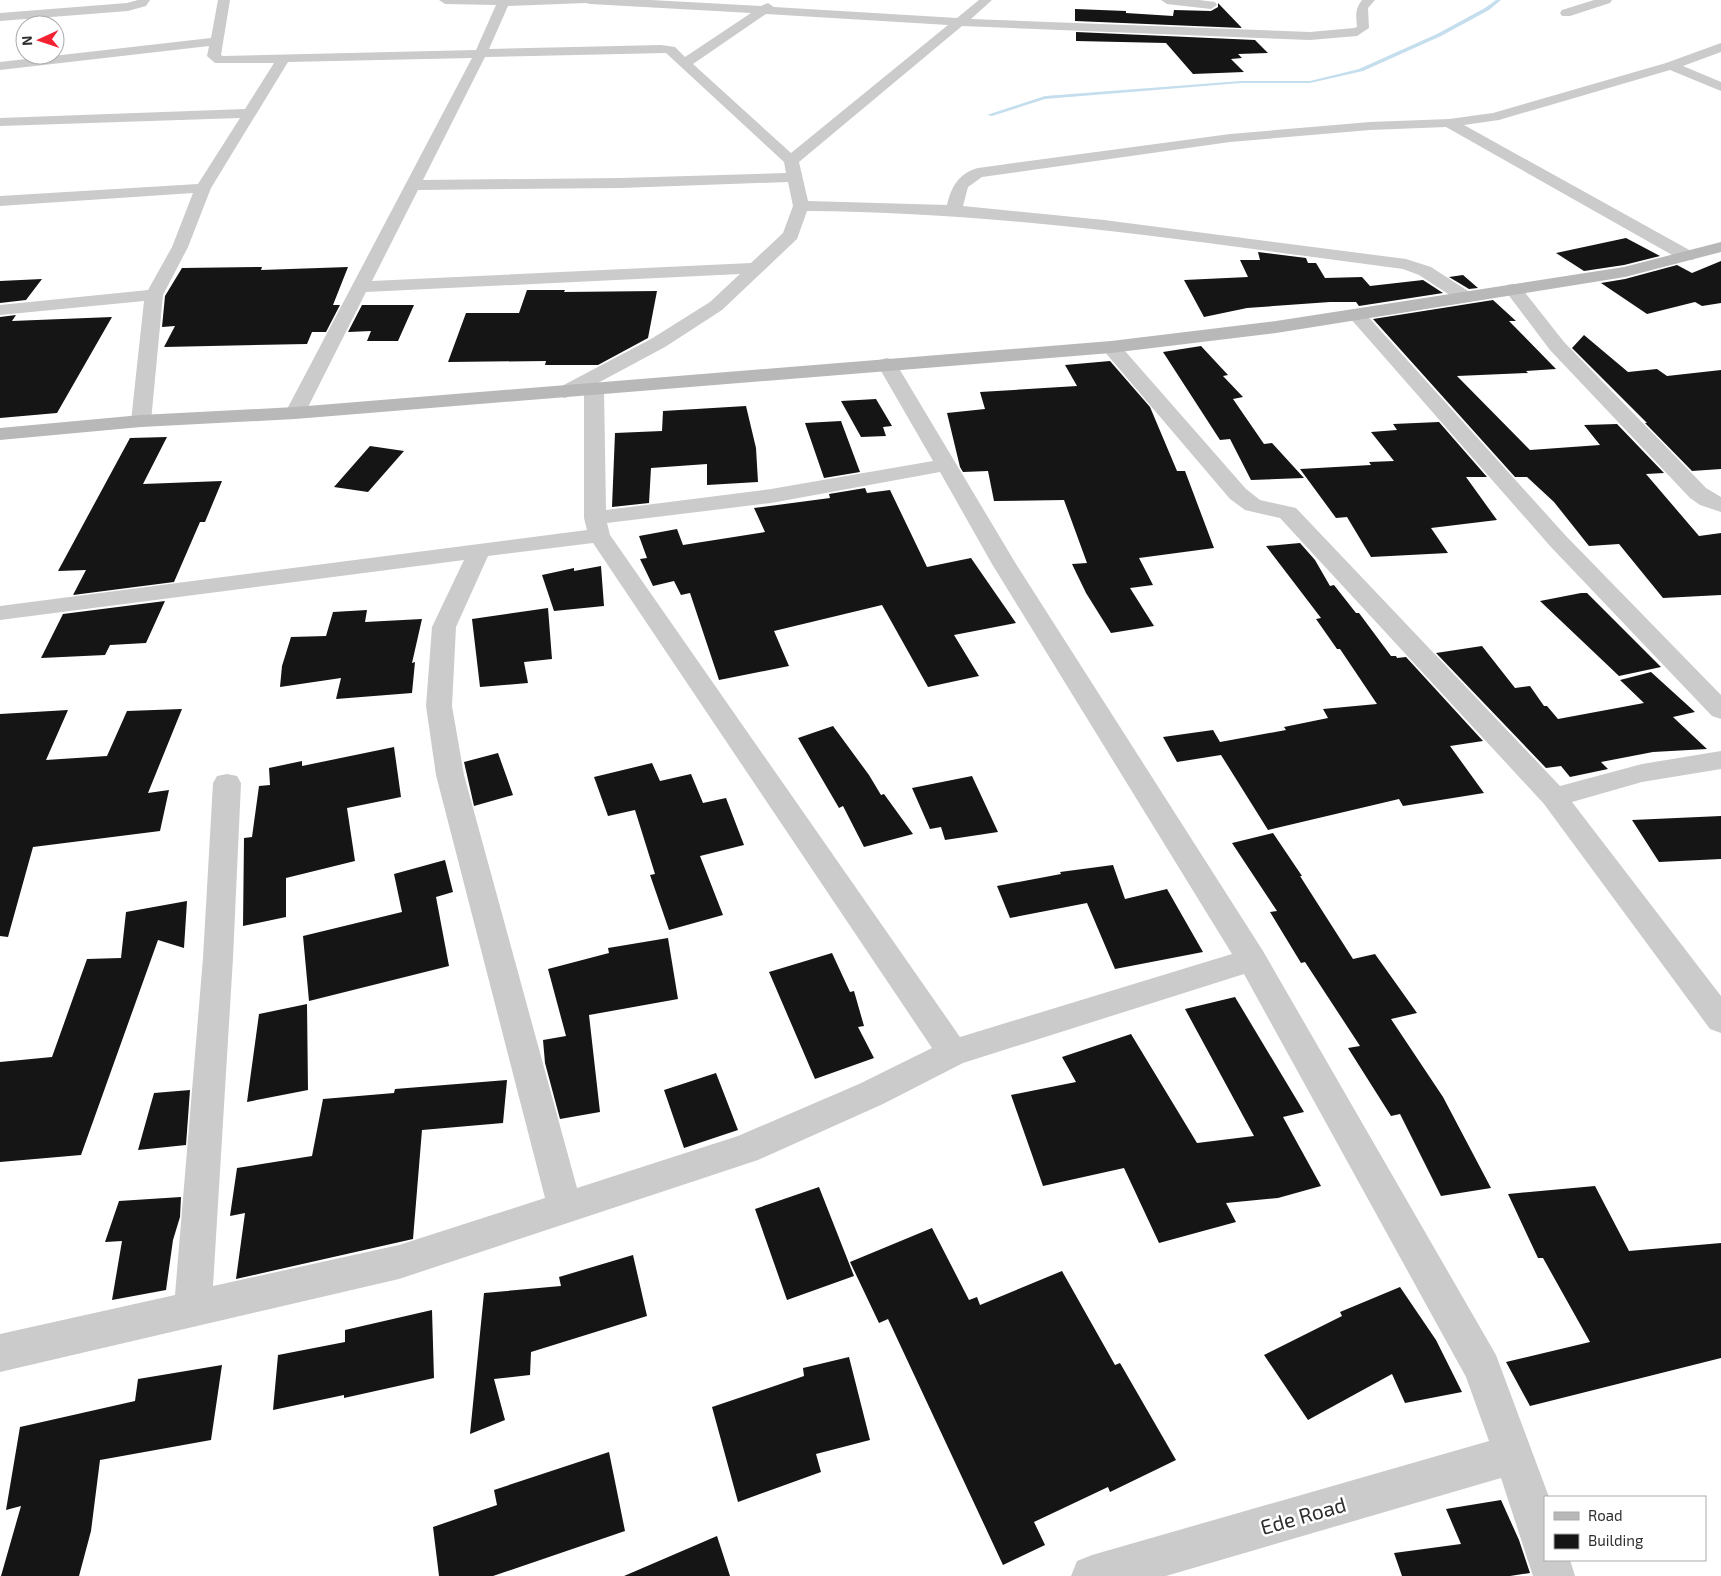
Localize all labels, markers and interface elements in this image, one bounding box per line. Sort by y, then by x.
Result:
north arrow [15,15,65,65]
text: N [18,35,35,46]
street label: Ede Road [1257,1491,1349,1539]
legend [1544,1496,1706,1561]
text: Road [1588,1506,1623,1524]
text: Building [1588,1531,1644,1549]

